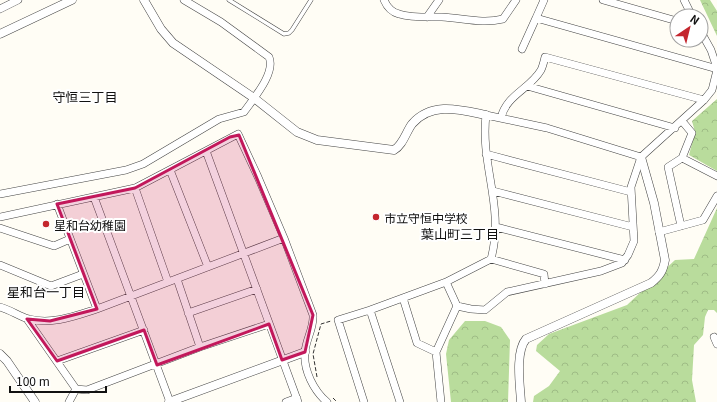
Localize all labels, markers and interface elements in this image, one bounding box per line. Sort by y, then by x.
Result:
north arrow [669,8,709,48]
text: N [687,10,703,28]
district label: 守恒三丁目 [52,87,118,106]
place label: 市立守恒中学校 [384,209,468,226]
marker: 市立守恒中学校 [371,212,381,222]
place label: 星和台幼稚園 [54,216,126,233]
marker: 星和台幼稚園 [41,219,51,229]
district label: 葉山町三丁目 [421,224,499,243]
district label: 星和台一丁目 [7,282,85,301]
scale bar [10,368,106,394]
text: 100 m [16,372,50,389]

